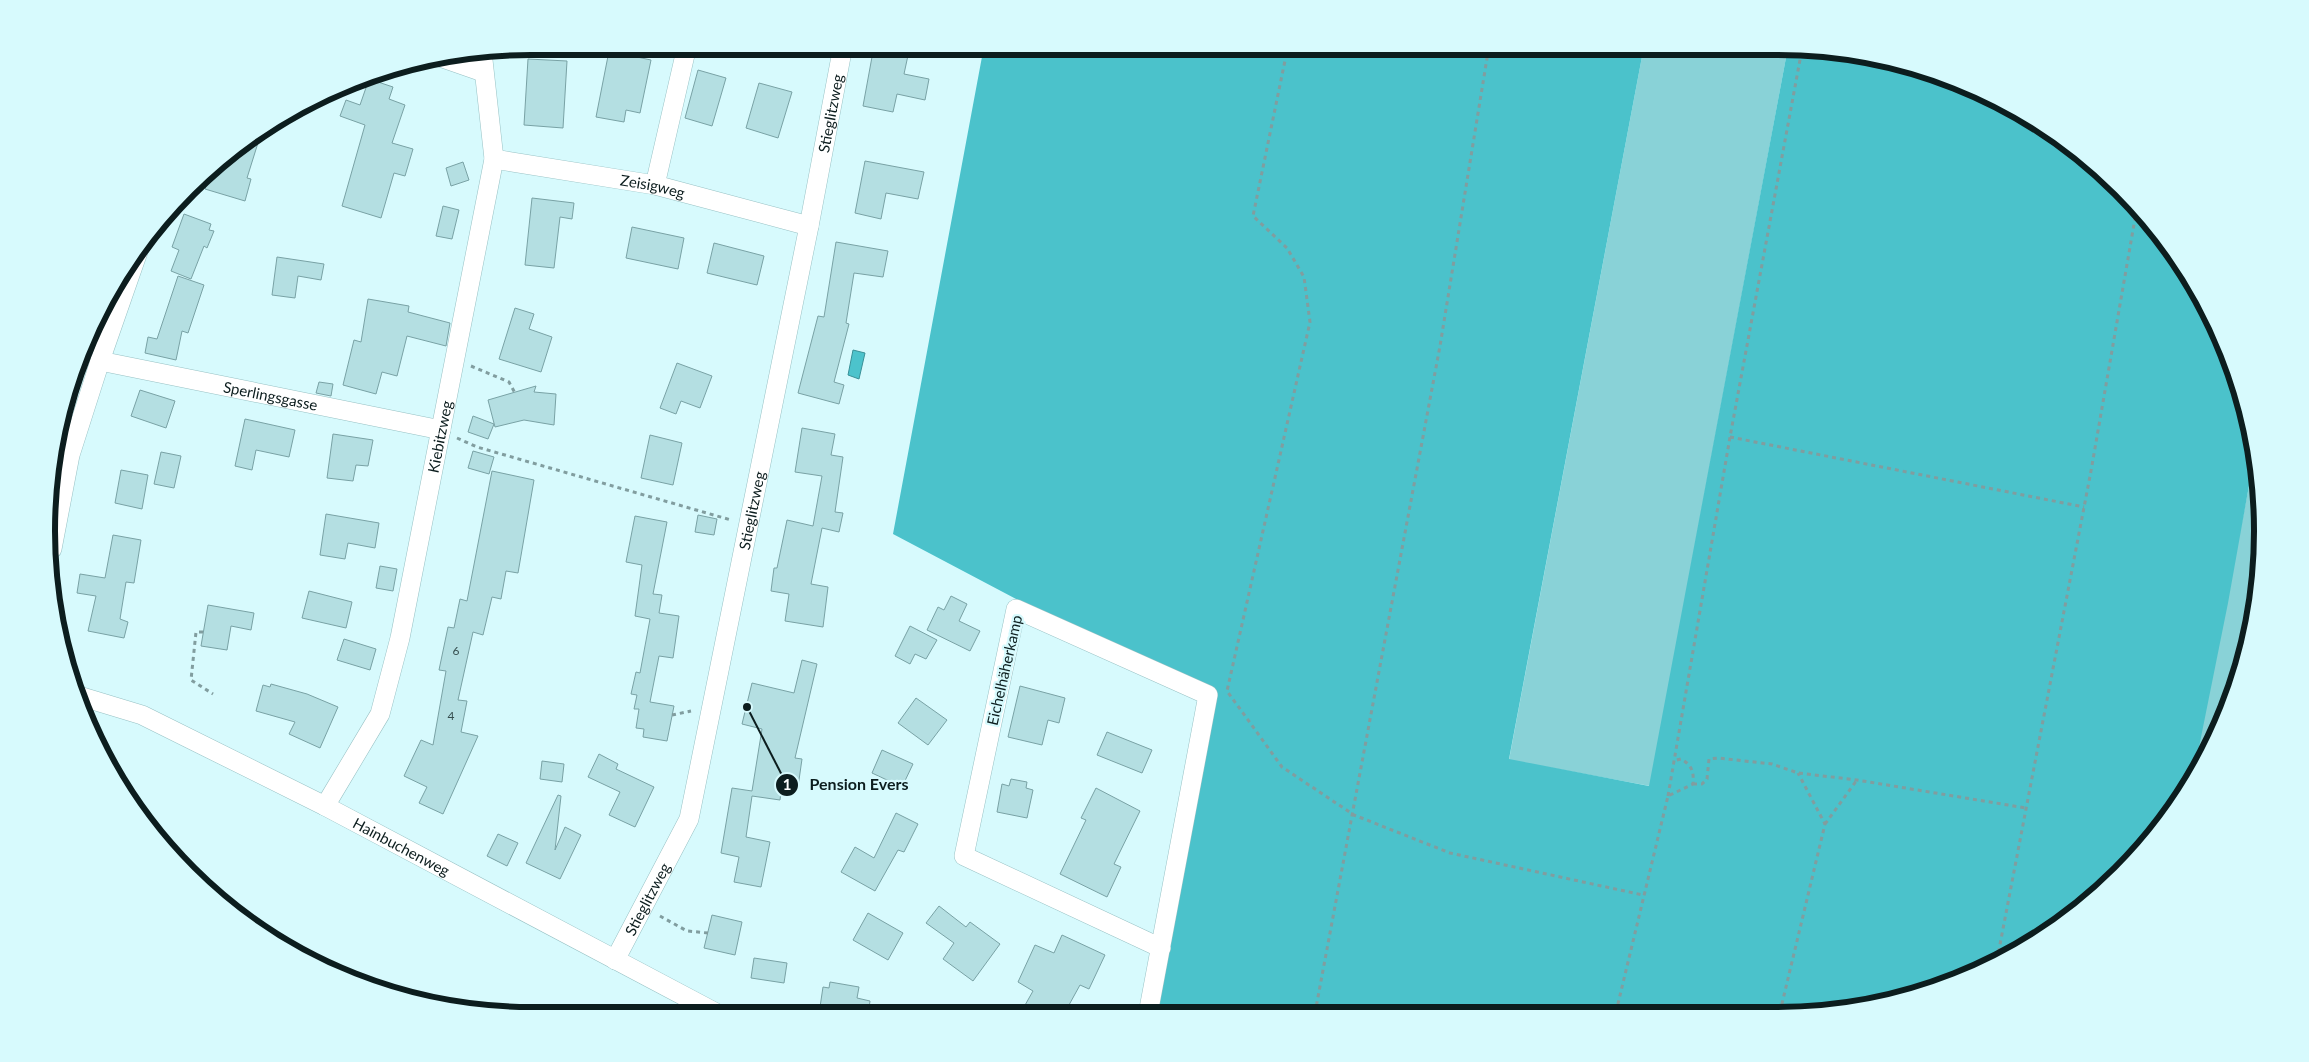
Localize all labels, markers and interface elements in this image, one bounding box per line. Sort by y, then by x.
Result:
street label: Stieglitzweg [814,72,847,154]
street label: Zeisigweg [619,171,687,202]
street label: Sperlingsgasse [222,377,319,414]
street label: Kiebitzweg [424,399,455,474]
street label: Stieglitzweg [735,470,768,551]
street label: Eichelhäherkamp [983,613,1025,727]
house number: 6 [453,643,460,658]
house number: 4 [448,708,455,723]
callout: Pension Evers [774,769,918,800]
text: Pension Evers [810,774,908,793]
text: 1 [783,775,791,793]
street label: Hainbuchenweg [350,814,453,880]
street label: Stieglitzweg [621,859,674,938]

